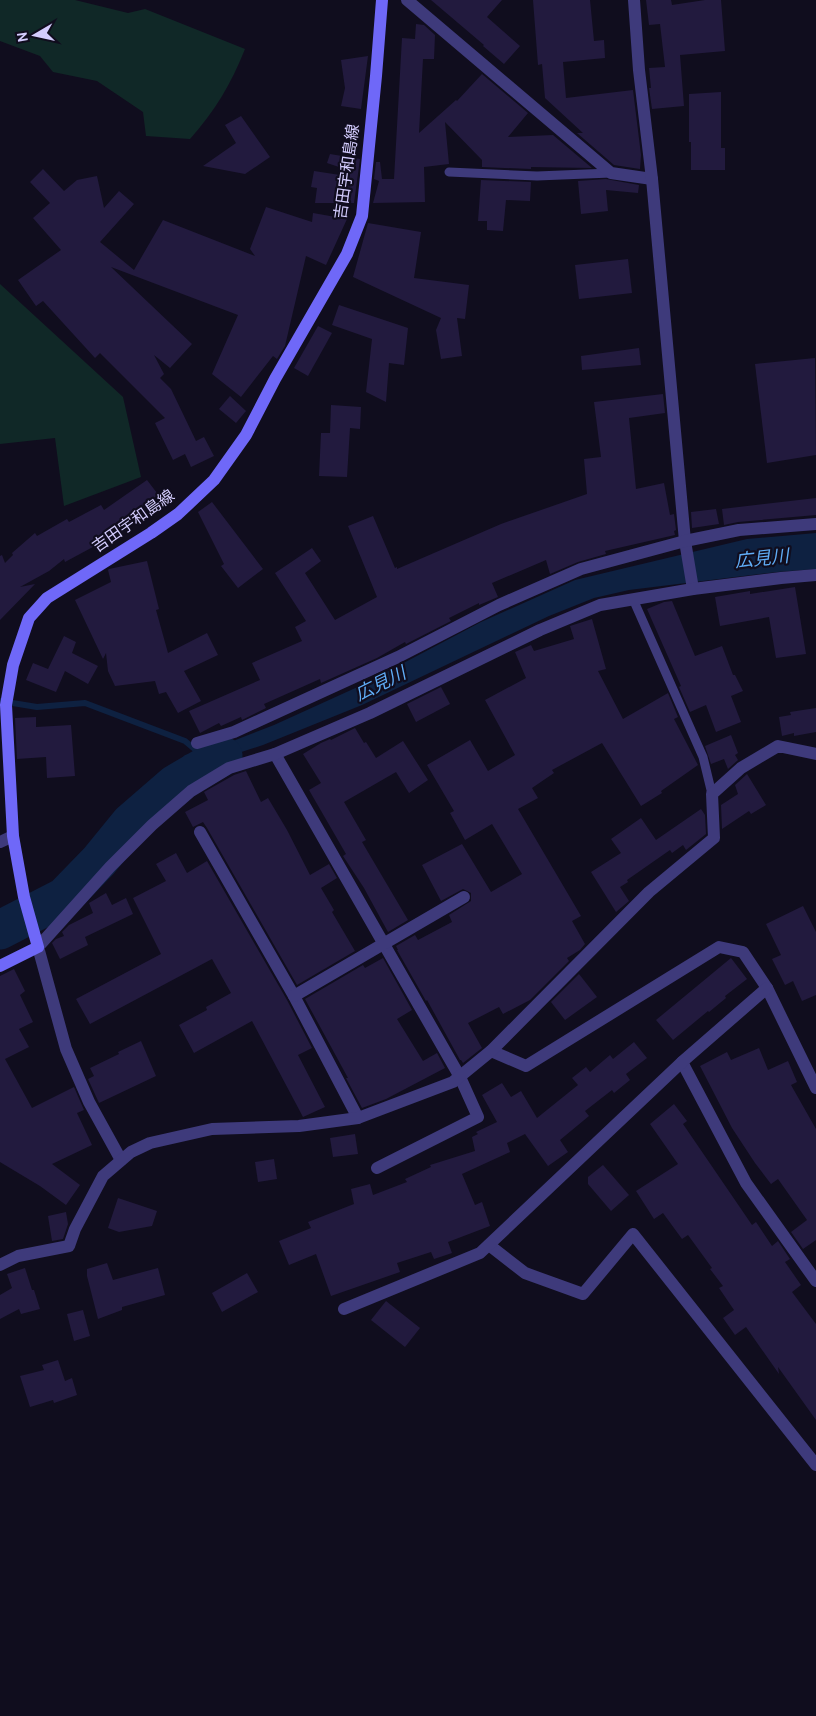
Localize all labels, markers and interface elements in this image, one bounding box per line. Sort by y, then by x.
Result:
north arrow [10,10,60,60]
text: N [14,30,33,43]
street label: 吉田宇和島線 [331,123,365,221]
street label: 吉田宇和島線 [89,486,179,558]
water label: 広見川 [734,546,792,574]
water label: 広見川 [352,662,412,707]

